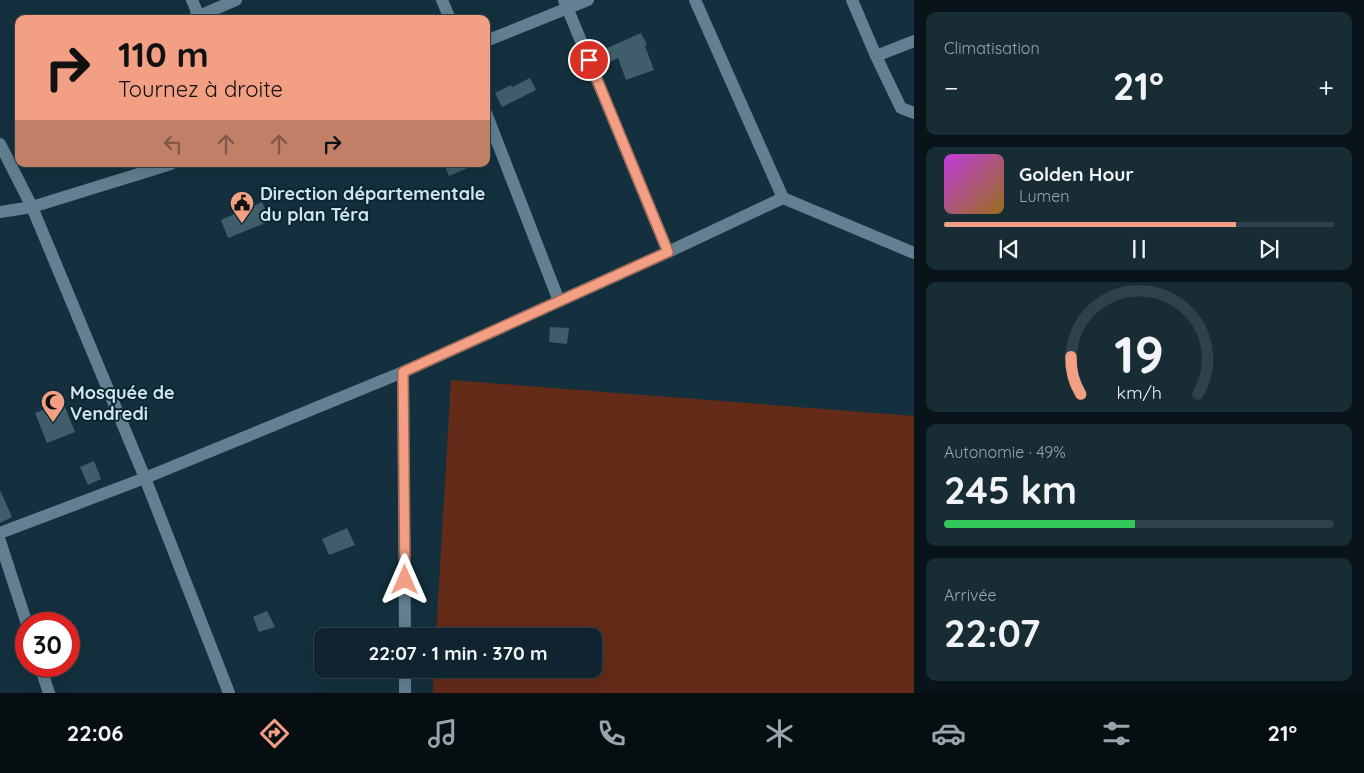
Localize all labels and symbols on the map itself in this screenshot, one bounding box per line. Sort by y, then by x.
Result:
pin [568,39,610,81]
place label: Direction départementale du plan Téra [260,182,485,226]
public building icon: Direction départementale du plan Téra [229,190,255,224]
place label: Mosquée de Vendredi [70,381,175,425]
mosque icon: Mosquée de Vendredi [40,389,66,423]
position arrow [378,553,430,605]
speed limit sign: 30 [15,612,80,677]

